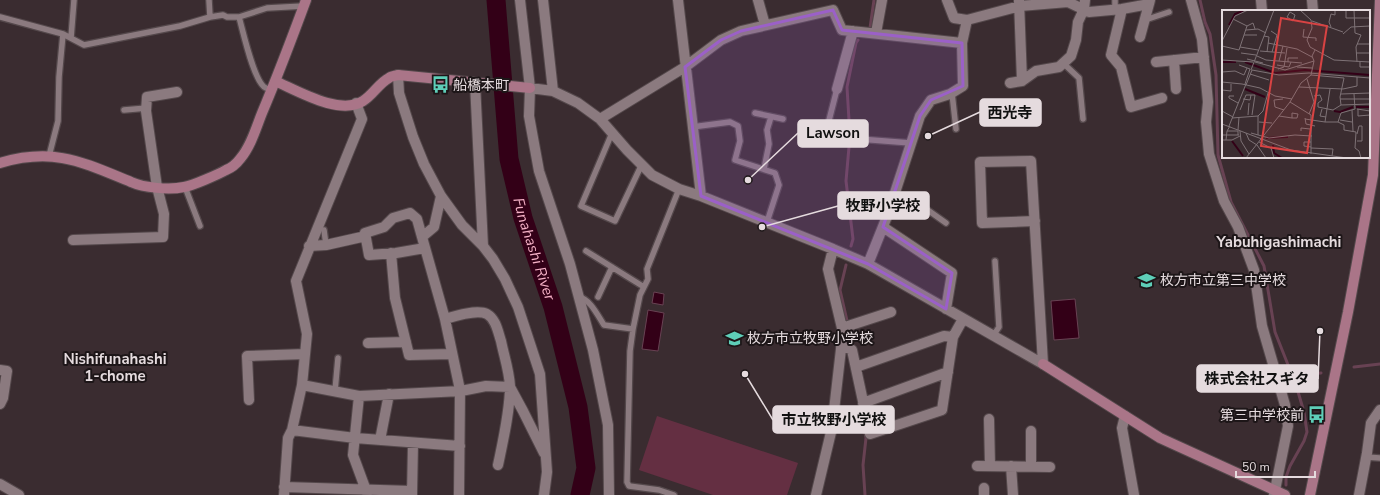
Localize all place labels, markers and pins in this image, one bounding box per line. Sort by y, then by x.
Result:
bus stop icon: 船橋本町 [430,75,450,95]
place label: 船橋本町 [453,76,509,95]
callout: 西光寺 [980,99,1041,126]
callout: Lawson [798,120,868,147]
callout: 牧野小学校 [838,192,929,219]
school or university icon: 枚方市立第三中学校 [1137,270,1157,290]
place label: 枚方市立第三中学校 [1160,271,1286,290]
school or university icon: 枚方市立牧野小学校 [724,328,744,348]
place label: 枚方市立牧野小学校 [747,329,873,348]
callout: 株式会社スギタ [1197,365,1318,392]
bus stop icon: 第三中学校前 [1307,405,1327,425]
callout: 市立牧野小学校 [773,406,894,433]
place label: 第三中学校前 [1220,406,1304,425]

